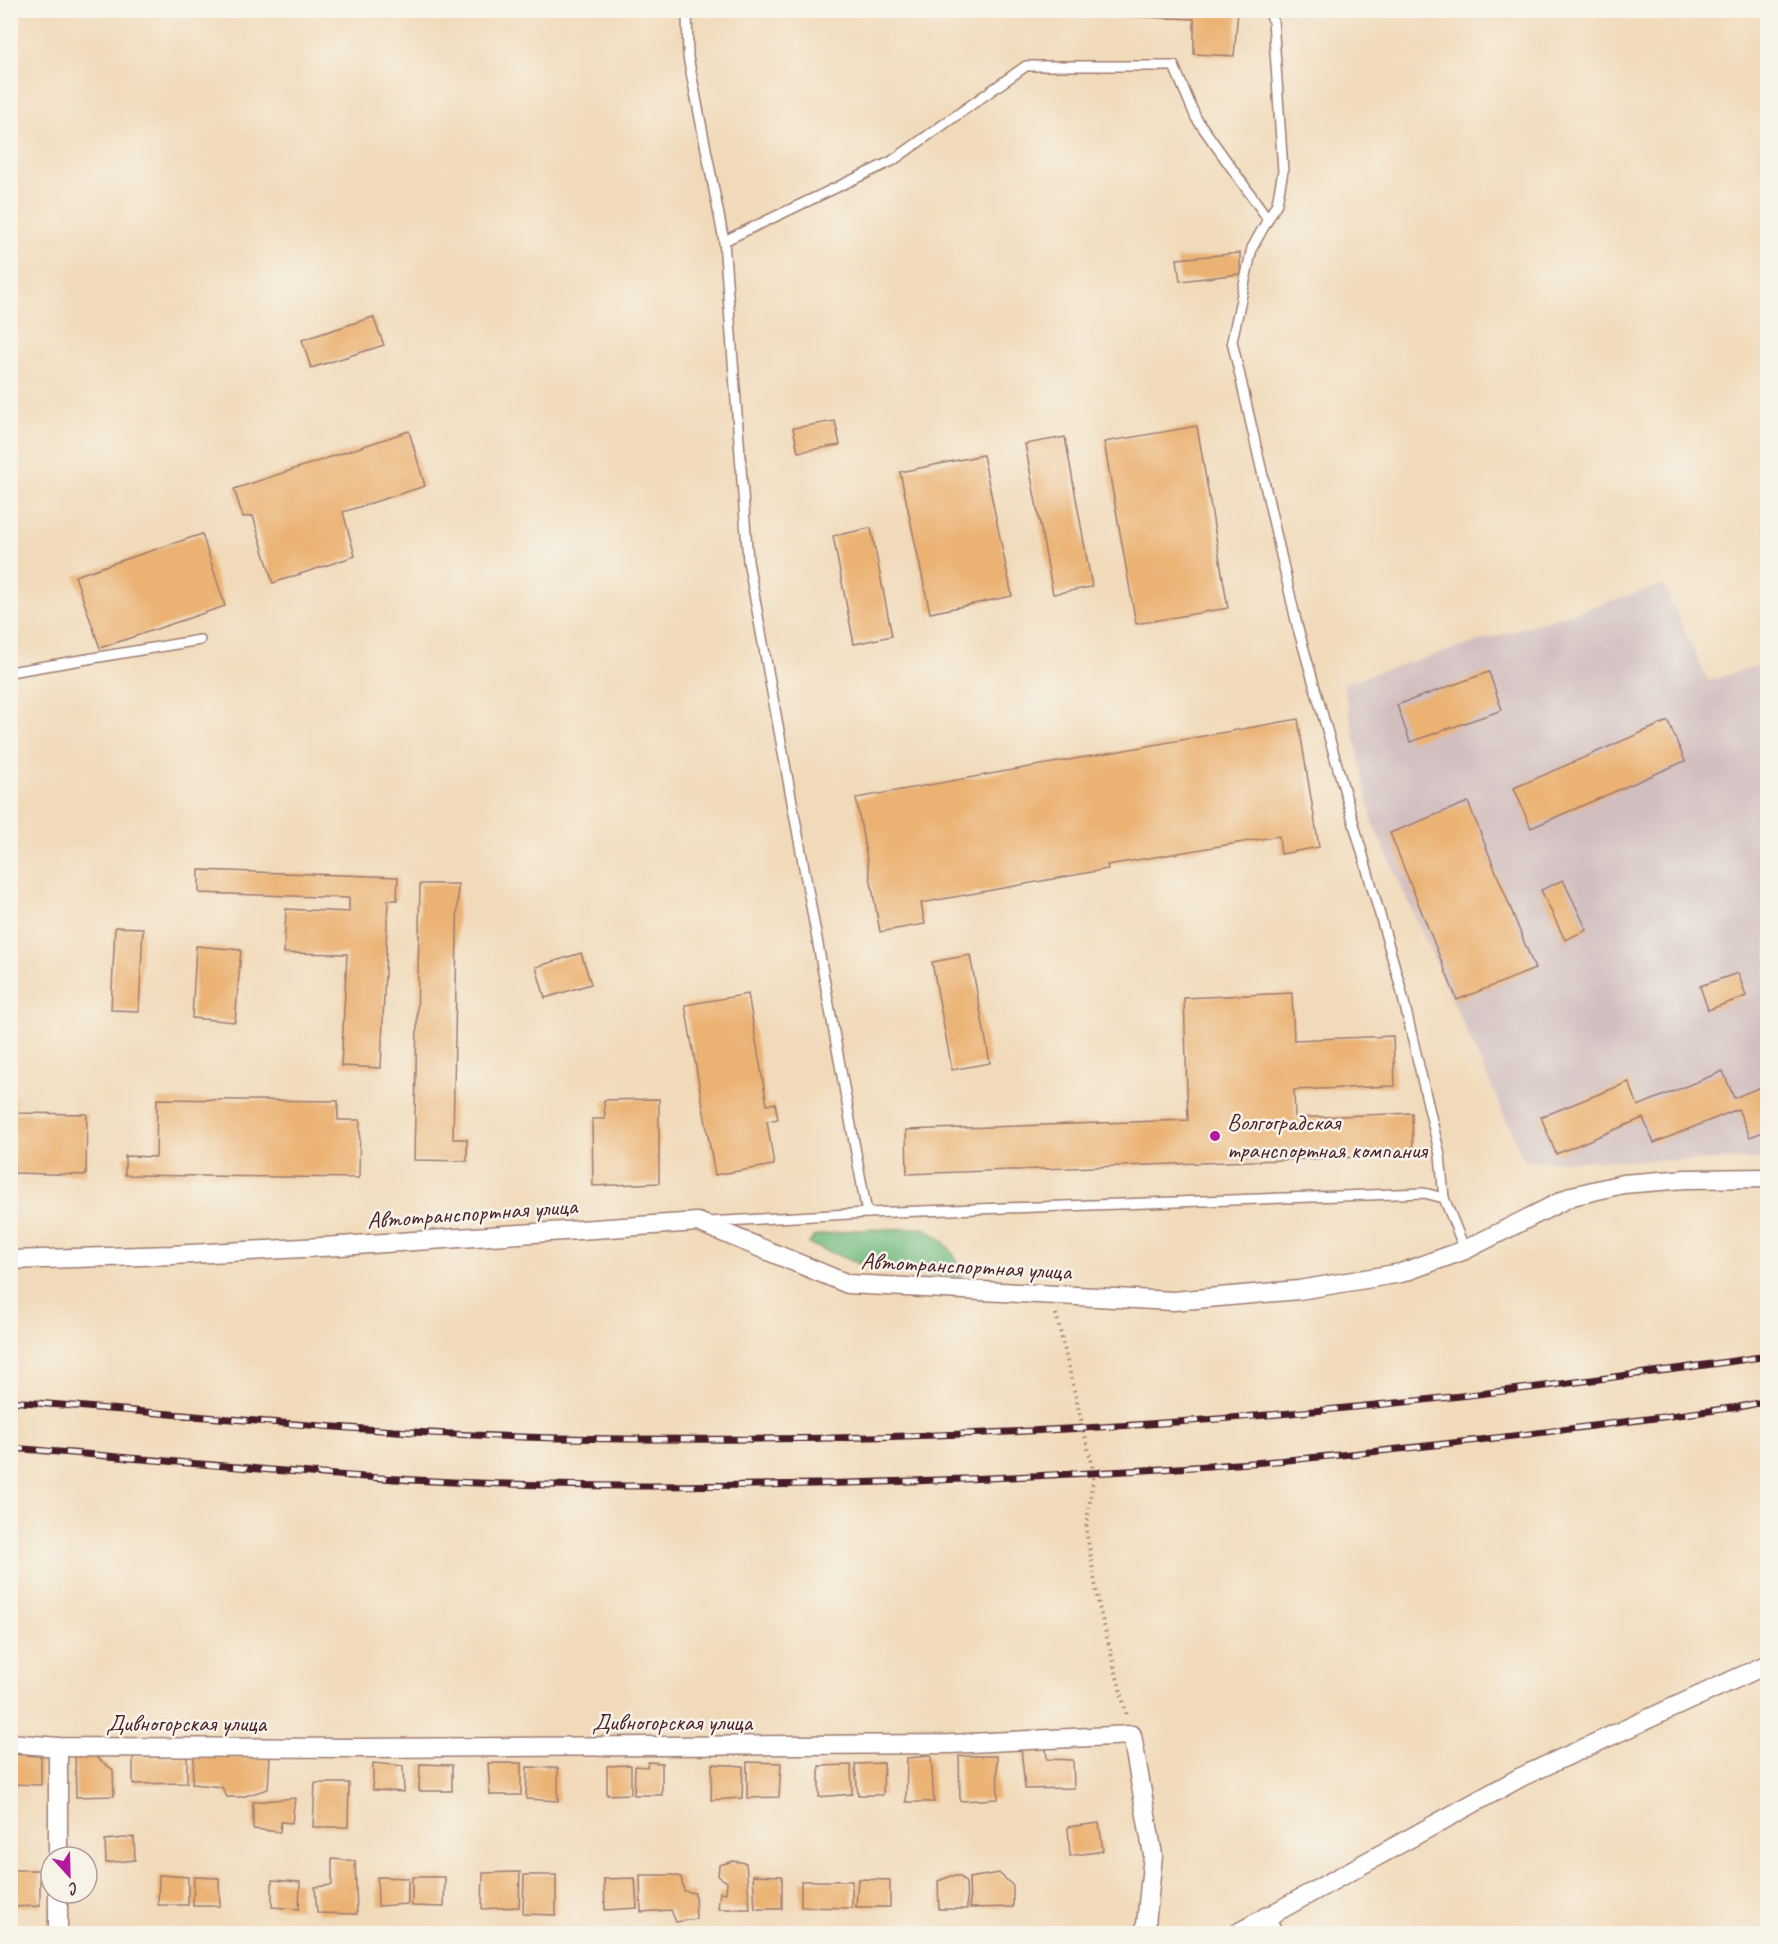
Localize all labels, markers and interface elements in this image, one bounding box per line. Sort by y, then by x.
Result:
place label: Волгоградская транспортная компания [1227,1107,1428,1165]
marker: Волгоградская транспортная компания [1208,1129,1222,1143]
street label: Автотранспортная улица [366,1191,579,1235]
street label: Автотранспортная улица [860,1246,1073,1287]
street label: Дивногорская улица [592,1707,753,1737]
street label: Дивногорская улица [106,1708,267,1738]
north arrow [39,1845,99,1905]
text: С [65,1877,82,1900]

